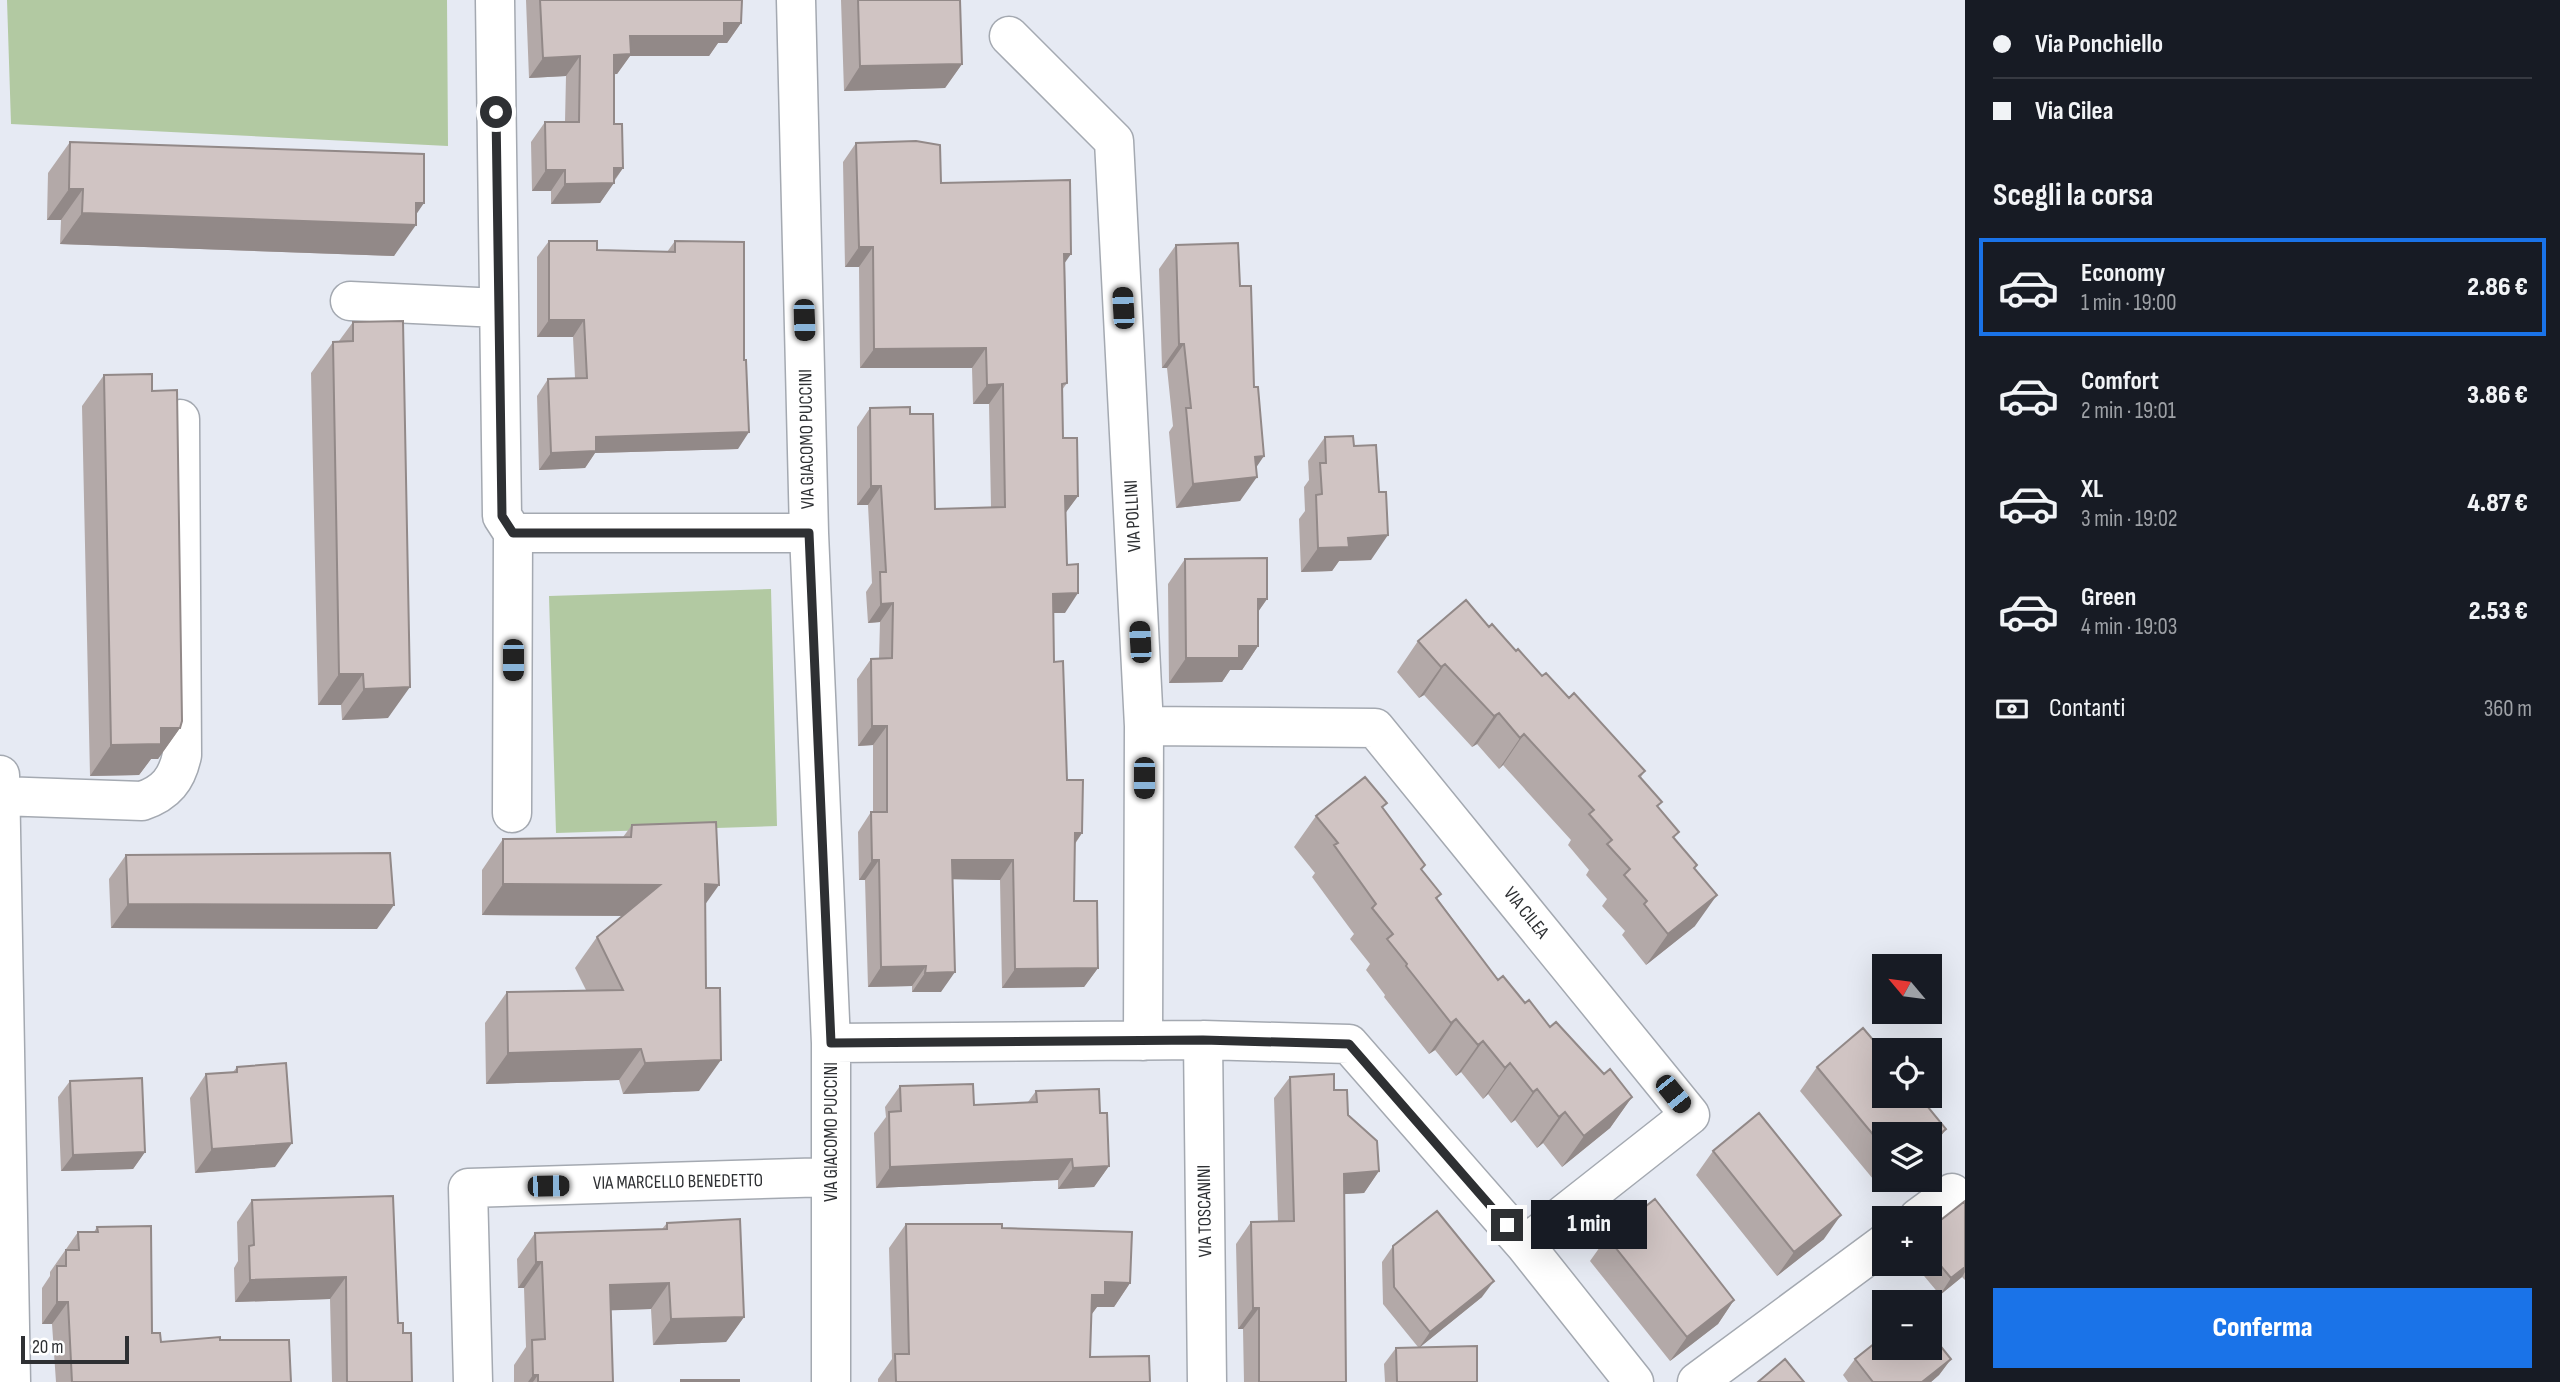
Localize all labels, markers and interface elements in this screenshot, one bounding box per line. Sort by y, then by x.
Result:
text: Via Ponchiello [2035,29,2163,60]
route start [480,96,512,128]
text: Via Cilea [2035,96,2113,127]
text: Scegli la corsa [1993,176,2153,215]
icon: car [1997,256,2060,319]
text: Economy [2081,258,2165,289]
text: 2.86 € [2467,272,2528,303]
car [1112,286,1135,330]
text: 1 min · 19:00 [2081,289,2177,317]
car [793,299,816,341]
icon: car [1997,364,2060,427]
text: Comfort [2081,366,2159,397]
street label: VIA GIACOMO PUCCINI [794,369,820,509]
text: 3.86 € [2467,380,2528,411]
text: 2 min · 19:01 [2081,397,2176,425]
icon: car [1997,472,2060,535]
text: XL [2081,474,2103,505]
street label: VIA POLLINI [1120,479,1146,553]
text: 4.87 € [2467,488,2528,519]
text: 3 min · 19:02 [2081,505,2177,533]
icon: car [1997,580,2060,643]
text: Green [2081,582,2136,613]
text: 2.53 € [2469,596,2528,627]
text: 4 min · 19:03 [2081,613,2178,641]
car [1129,620,1152,664]
car [503,639,524,681]
icon: cash [1993,690,2031,728]
text: Contanti [2049,693,2125,724]
text: 360 m [2484,695,2532,723]
car [1134,757,1155,799]
street label: VIA CILEA [1498,883,1554,944]
north arrow [1872,954,1942,1024]
map controls [1872,954,1942,1360]
button: locate [1872,1038,1942,1108]
street label: VIA GIACOMO PUCCINI [820,1062,843,1202]
car [1652,1071,1695,1117]
button: layers [1872,1122,1942,1192]
street label: VIA TOSCANINI [1193,1164,1217,1258]
street label: VIA MARCELLO BENEDETTO [593,1169,763,1195]
car [527,1175,570,1197]
callout: 1 min [1532,1200,1647,1250]
button: + [1872,1206,1942,1276]
route end [1491,1209,1523,1241]
text: 1 min [1567,1210,1611,1238]
button: Conferma [1993,1288,2532,1368]
button: − [1872,1290,1942,1360]
scale bar [21,1333,130,1365]
text: 20 m [32,1336,64,1359]

